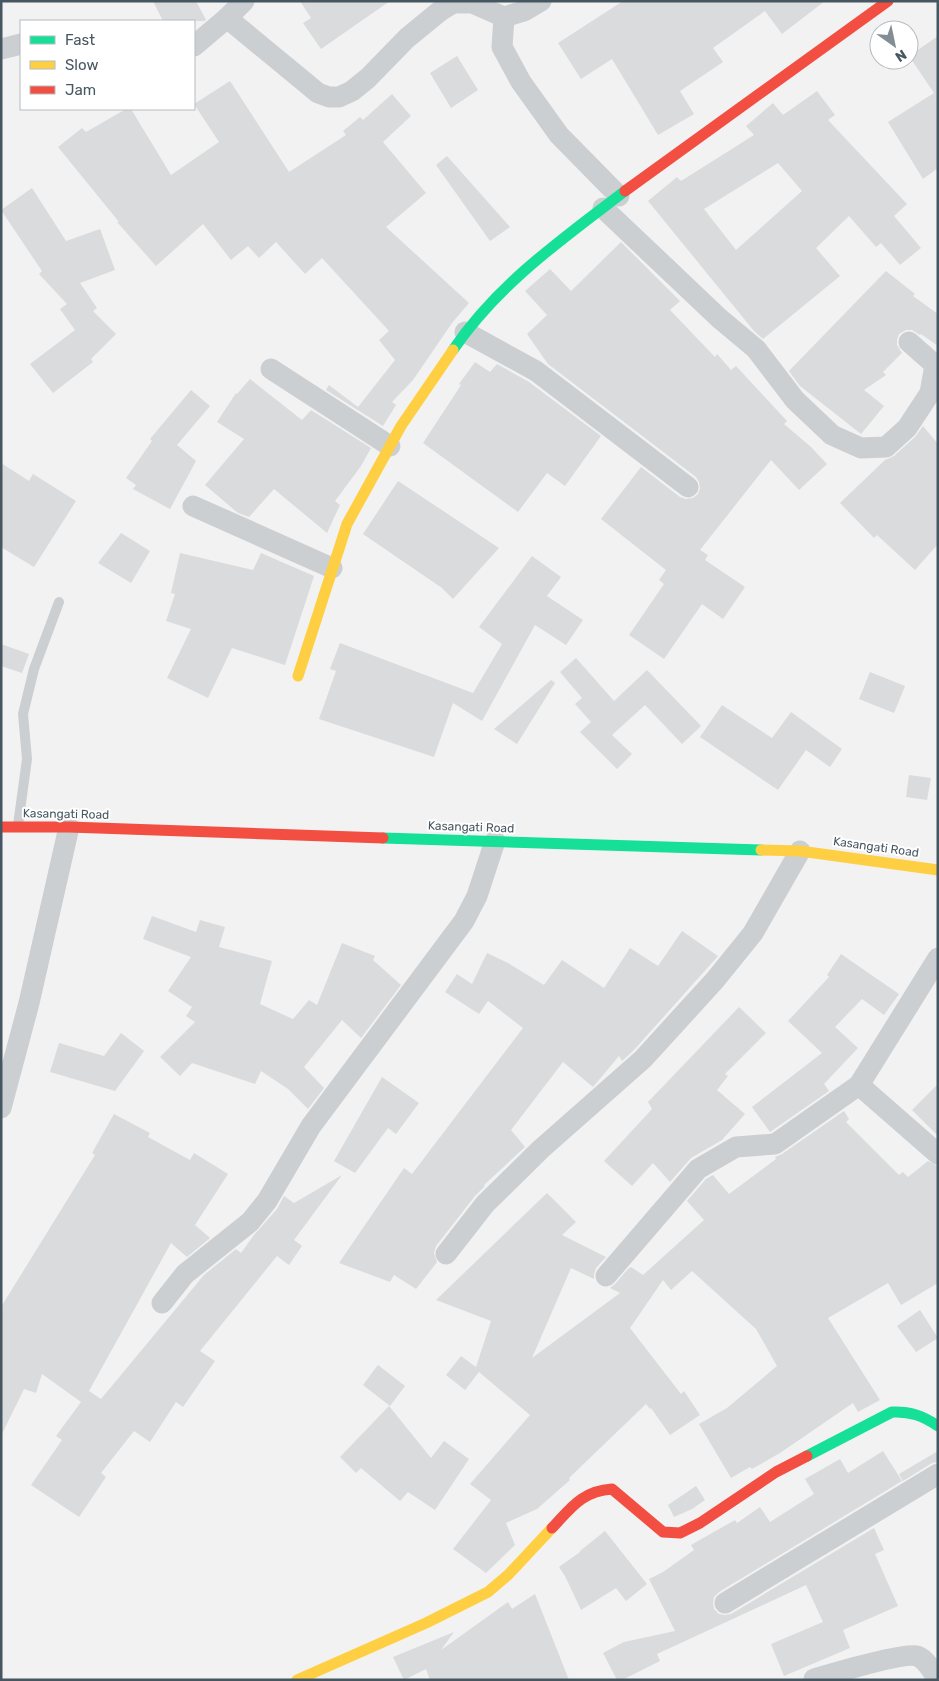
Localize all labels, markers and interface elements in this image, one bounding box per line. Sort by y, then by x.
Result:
legend [20,20,195,110]
north arrow [869,20,919,70]
text: Fast [65,31,95,49]
text: N [892,46,910,65]
text: Slow [65,56,98,74]
text: Jam [65,81,96,99]
street label: Kasangati Road [23,806,109,822]
street label: Kasangati Road [428,818,514,836]
street label: Kasangati Road [832,834,920,860]

